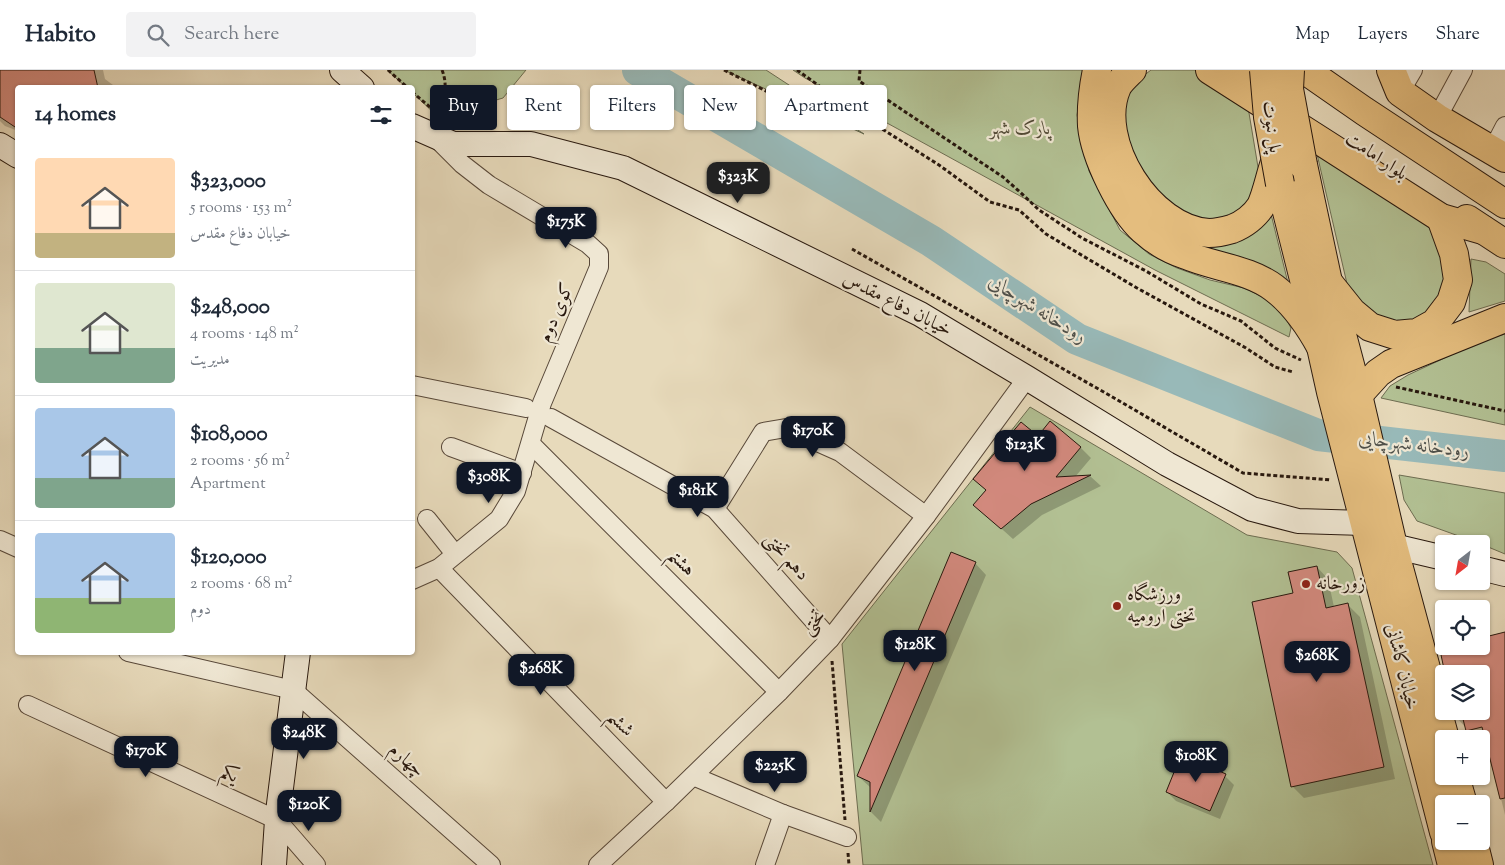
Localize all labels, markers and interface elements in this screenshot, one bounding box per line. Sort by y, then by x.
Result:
search box [126,12,476,57]
text: Habito [25,18,96,52]
icon: search [144,21,172,49]
text: Search here [184,21,279,48]
text: Map [1295,22,1330,48]
text: Layers [1358,22,1408,48]
text: Share [1436,22,1480,48]
chip: Buy [430,85,497,130]
chip: Rent [507,85,580,130]
chip: Filters [590,85,674,130]
chip: New [684,85,756,130]
chip: Apartment [766,85,887,130]
street label: پل نبوت [1254,99,1288,156]
text: 14 homes [35,100,116,130]
icon: filters [367,101,395,129]
park label: پارک شهر [988,116,1052,143]
street label: بلوار امامت [1339,126,1413,188]
pin: $323K [703,162,773,204]
text: $323K [718,166,758,189]
text: $323,000 [190,167,266,197]
icon: home [75,178,135,238]
text: 5 rooms · 153 m² [190,197,292,220]
pin: $175K [531,206,601,249]
text: $175K [546,211,586,234]
text: خیابان دفاع مقدس [190,223,291,246]
street label: خیابان دفاع مقدس [838,266,956,344]
water label: رودخانه شهرچایی [982,268,1092,352]
street label: کوی دوم [532,279,583,347]
text: $248,000 [190,293,270,323]
icon: home [75,303,135,363]
text: 4 rooms · 148 m² [190,323,299,346]
text: مدیریت [190,349,230,372]
pin: $170K [778,416,848,458]
text: $108,000 [190,420,268,450]
text: $170K [792,420,834,443]
water label: رودخانه شهرچایی [1357,425,1471,467]
icon: home [75,428,135,488]
pin: $123K [990,430,1060,472]
text: $123K [1005,434,1045,457]
text: 2 rooms · 56 m² [190,450,290,473]
pin: $308K [454,462,524,504]
text: $308K [468,466,510,489]
text: Apartment [190,473,266,496]
pin: $181K [663,476,733,518]
text: $181K [679,480,718,503]
street label: دهم تختی [755,527,815,589]
north arrow [1435,535,1490,590]
map controls [1435,535,1490,850]
text: $120,000 [190,543,267,573]
street label: هشتم [658,543,701,586]
icon: home [75,553,135,613]
place label: زورخانه [1316,571,1365,598]
text: 2 rooms · 68 m² [190,573,293,596]
marker: زورخانه [1300,578,1312,590]
place label: ورزشگاه تختی ارومیه [1127,581,1196,631]
text: دوم [190,599,211,622]
marker: ورزشگاه تختی ارومیه [1111,600,1123,612]
button: locate [1435,600,1490,655]
street label: تختی [795,604,833,642]
street label: خیابان کاشانی [1377,621,1425,713]
pin: $128K [880,630,950,672]
text: $128K [894,634,936,657]
pin: $268K [1282,640,1352,683]
text: $268K [1295,645,1339,668]
pin: $268K [506,654,576,696]
text: $268K [519,658,563,681]
button: layers [1435,665,1490,720]
street label: ششم [597,704,640,746]
pin: $248K [269,718,339,760]
text: $248K [282,722,326,745]
button: + [1435,730,1490,785]
pin: $170K [111,736,181,778]
street label: چهارم [381,737,430,785]
text: $170K [125,740,167,763]
pin: $108K [1161,740,1231,783]
text: $108K [1175,745,1217,768]
pin: $225K [740,750,810,793]
text: $225K [755,755,795,778]
street label: یکم [215,759,244,793]
pin: $120K [274,790,344,832]
text: $120K [288,794,330,817]
button: − [1435,795,1490,850]

